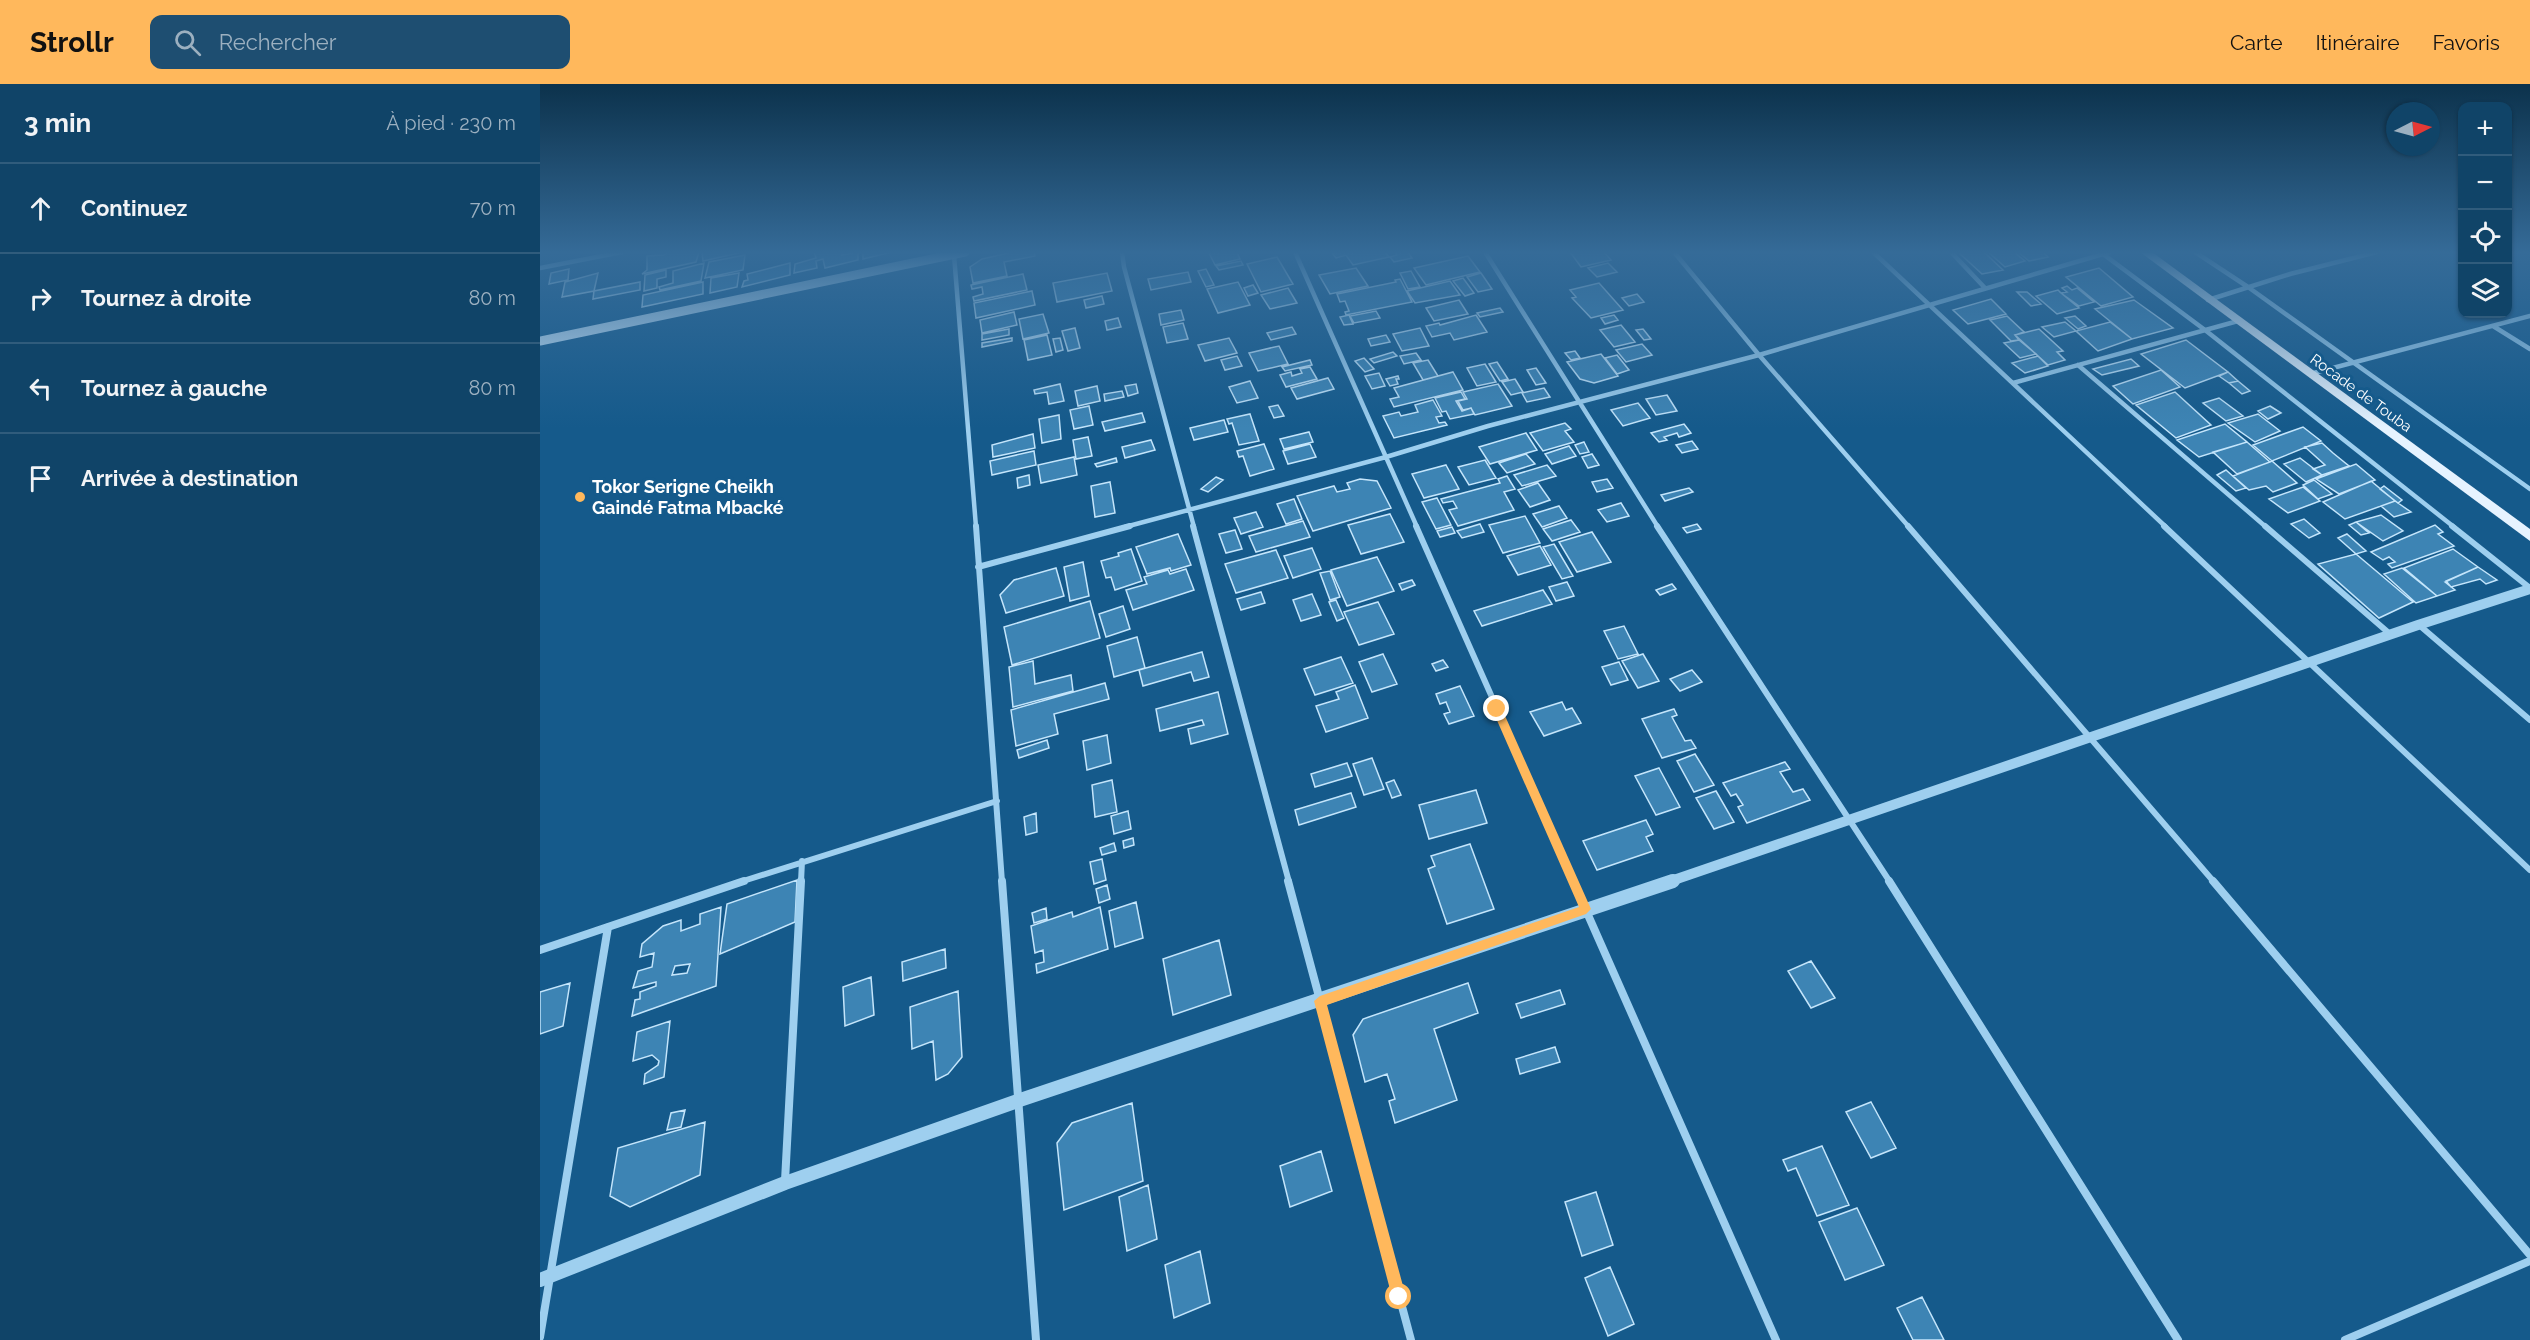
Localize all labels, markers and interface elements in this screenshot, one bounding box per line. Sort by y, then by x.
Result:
search box [150,15,570,69]
text: Strollr [30,26,114,59]
icon: search [171,26,204,59]
text: Rechercher [219,29,336,55]
text: Carte [2230,30,2282,55]
text: Itinéraire [2315,30,2399,55]
text: Favoris [2432,30,2500,55]
north arrow [2386,102,2440,156]
map controls [2458,102,2512,318]
button: + [2458,102,2512,156]
text: 3 min [24,108,91,138]
text: À pied · 230 m [386,111,516,135]
button: − [2458,156,2512,210]
icon: ahead [24,192,57,225]
text: Continuez [81,195,187,221]
text: 70 m [470,196,516,220]
button: locate [2458,210,2512,264]
button: layers [2458,264,2512,318]
icon: right [24,282,57,315]
text: Tournez à droite [81,285,251,311]
text: 80 m [468,286,516,310]
street label: Rocade de Touba [2307,350,2415,436]
icon: left [24,372,57,405]
text: Tournez à gauche [81,375,267,401]
text: 80 m [468,376,516,400]
icon: arrive [24,462,57,495]
text: Arrivée à destination [81,465,298,491]
place label: Tokor Serigne Cheikh Gaindé Fatma Mbacké [592,476,784,518]
marker: Tokor Serigne Cheikh Gaindé Fatma Mbacké [573,490,587,504]
route end [1483,695,1509,721]
route start [1385,1283,1411,1309]

